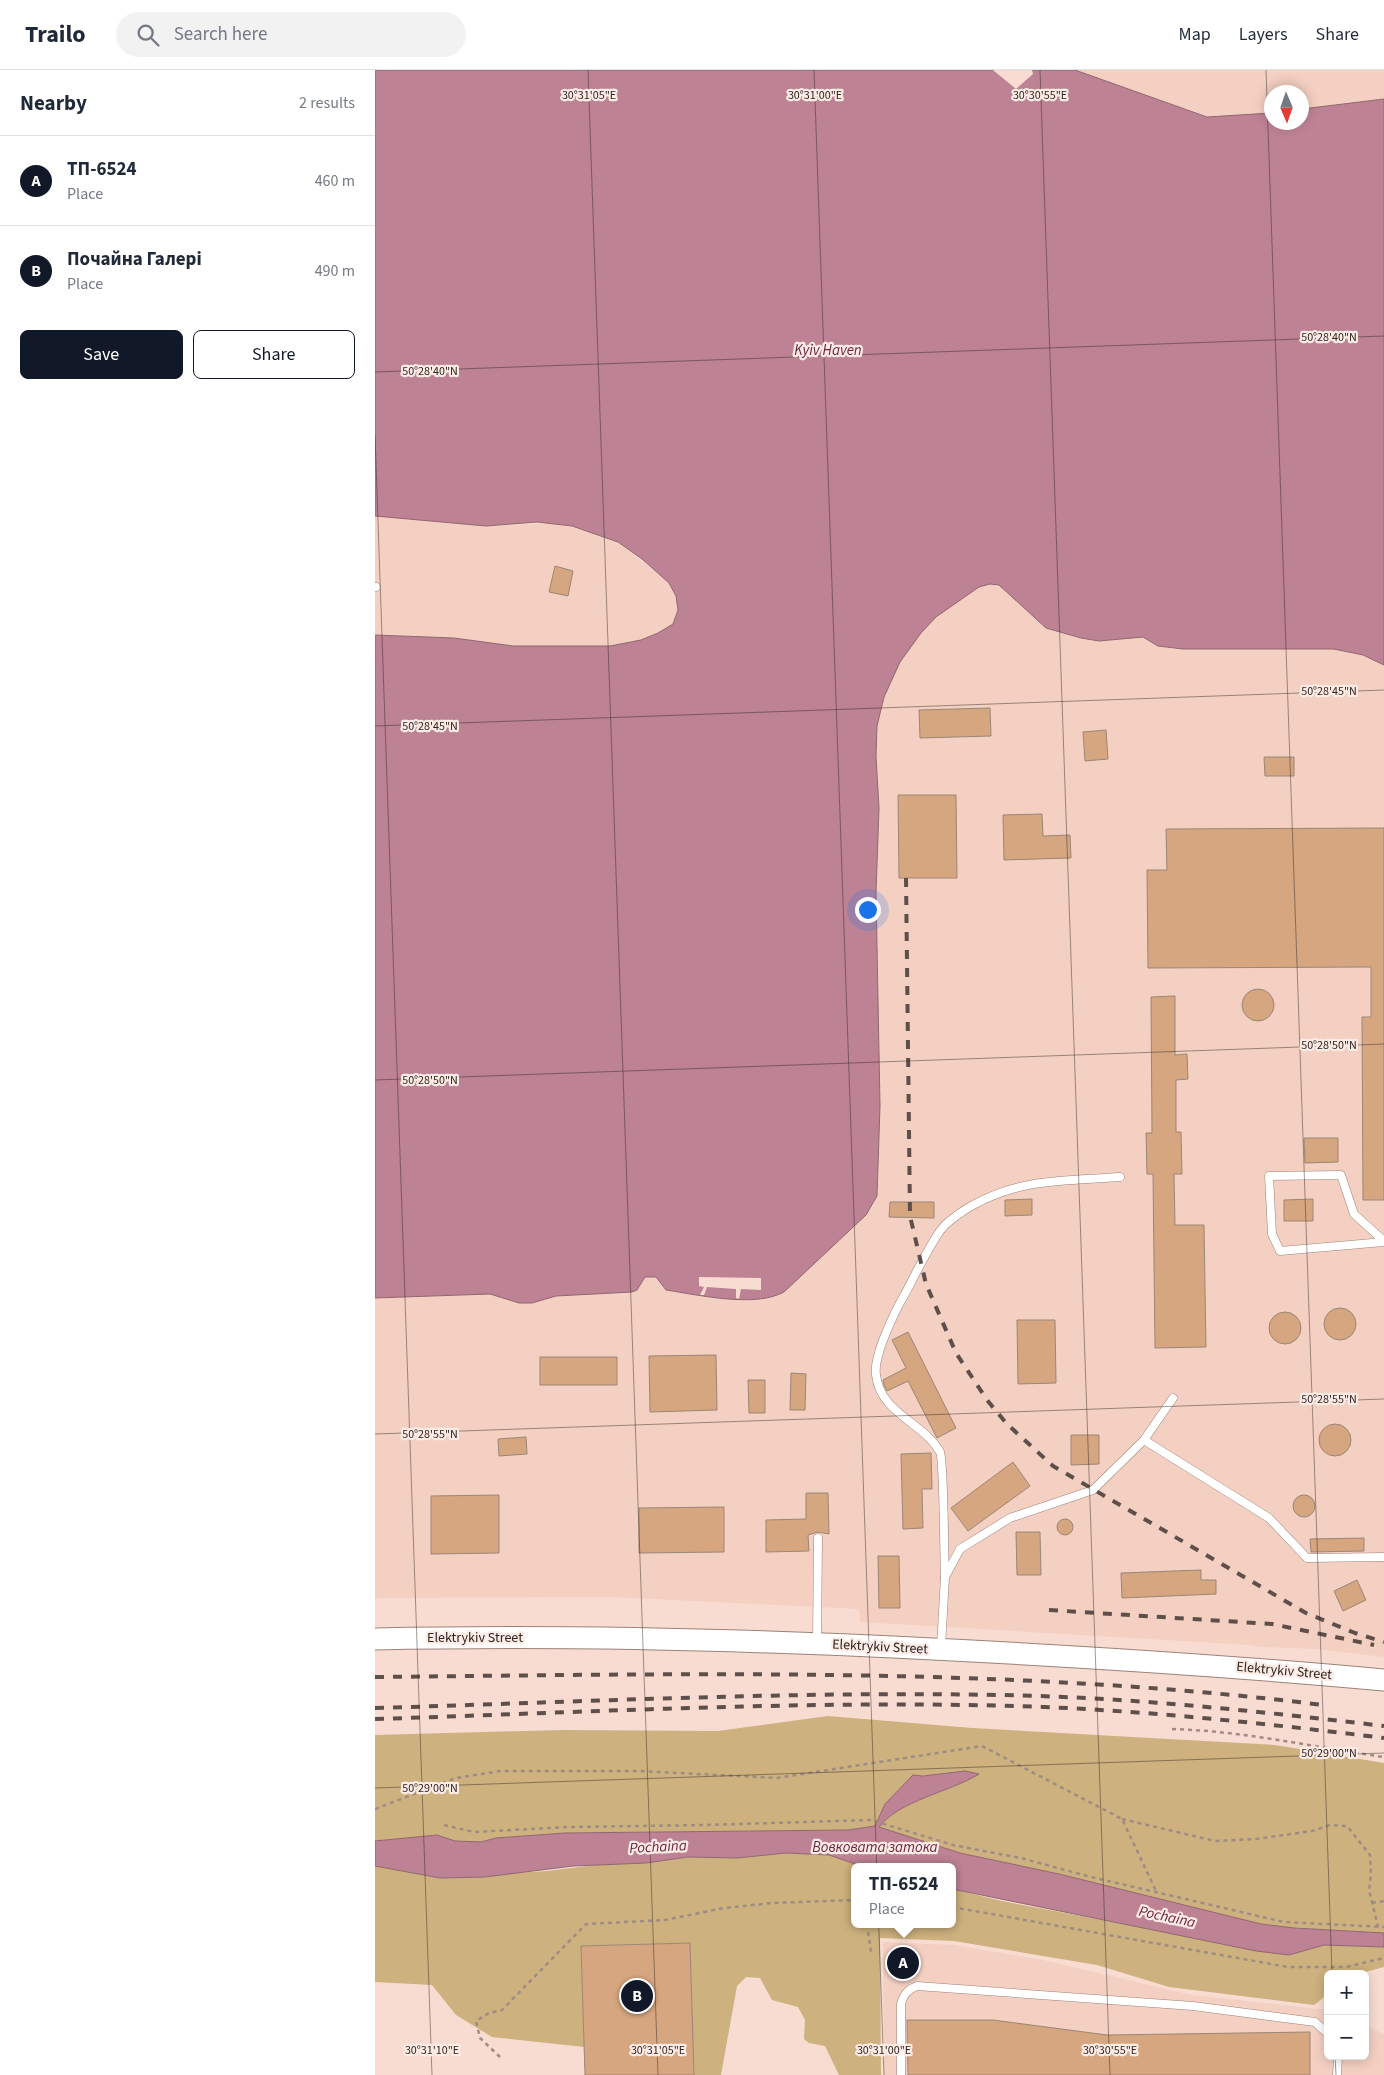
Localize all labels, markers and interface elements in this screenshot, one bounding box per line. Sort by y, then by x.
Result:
search box [116,12,466,57]
text: Trailo [25,17,86,52]
icon: search [134,21,162,49]
text: Search here [174,21,267,48]
text: Map [1179,22,1211,47]
text: Layers [1239,22,1288,47]
text: Share [1316,22,1359,47]
north arrow [1264,85,1309,130]
text: 30°31'05"E [562,87,616,104]
text: 30°31'00"E [788,87,842,104]
text: 30°30'55"E [1013,87,1067,104]
text: Nearby [20,88,87,118]
text: 2 results [299,92,355,114]
text: ТП-6524 [67,156,137,183]
text: A [31,170,41,192]
text: 460 m [315,170,355,192]
text: Place [67,183,103,205]
text: Почайна Галері [67,246,202,273]
text: B [31,260,41,282]
text: 490 m [315,260,355,282]
text: Place [67,273,103,295]
text: 50°28'40"N [1301,329,1357,346]
button: Save [20,330,183,379]
button: Share [193,330,355,379]
water label: Kyiv Haven [794,340,862,361]
text: 50°28'40"N [402,363,458,380]
text: 50°28'45"N [1301,683,1357,700]
text: 50°28'45"N [402,718,458,735]
your location [855,897,881,923]
text: 50°28'50"N [1301,1037,1357,1054]
text: 50°28'50"N [402,1072,458,1089]
text: 50°28'55"N [1301,1391,1357,1408]
text: 50°28'55"N [402,1426,458,1443]
street label: Elektrykiv Street [427,1628,523,1648]
street label: Elektrykiv Street [832,1635,929,1660]
street label: Elektrykiv Street [1235,1657,1333,1685]
text: 50°29'00"N [1301,1745,1357,1762]
text: 50°29'00"N [402,1780,458,1797]
water label: Pochaina [629,1835,687,1859]
water label: Вовковата затока [812,1837,938,1858]
popup [851,1863,956,1928]
text: ТП-6524 [869,1871,938,1898]
text: Place [869,1898,905,1920]
water label: Pochaina [1137,1901,1197,1933]
pin: A [887,1944,919,1982]
map controls [1324,1970,1369,2060]
button: + [1324,1970,1369,2015]
pin: B [621,1977,653,2015]
button: − [1324,2015,1369,2060]
text: 30°31'10"E [405,2042,459,2059]
text: 30°31'05"E [631,2042,685,2059]
text: 30°31'00"E [857,2042,911,2059]
text: 30°30'55"E [1083,2042,1137,2059]

